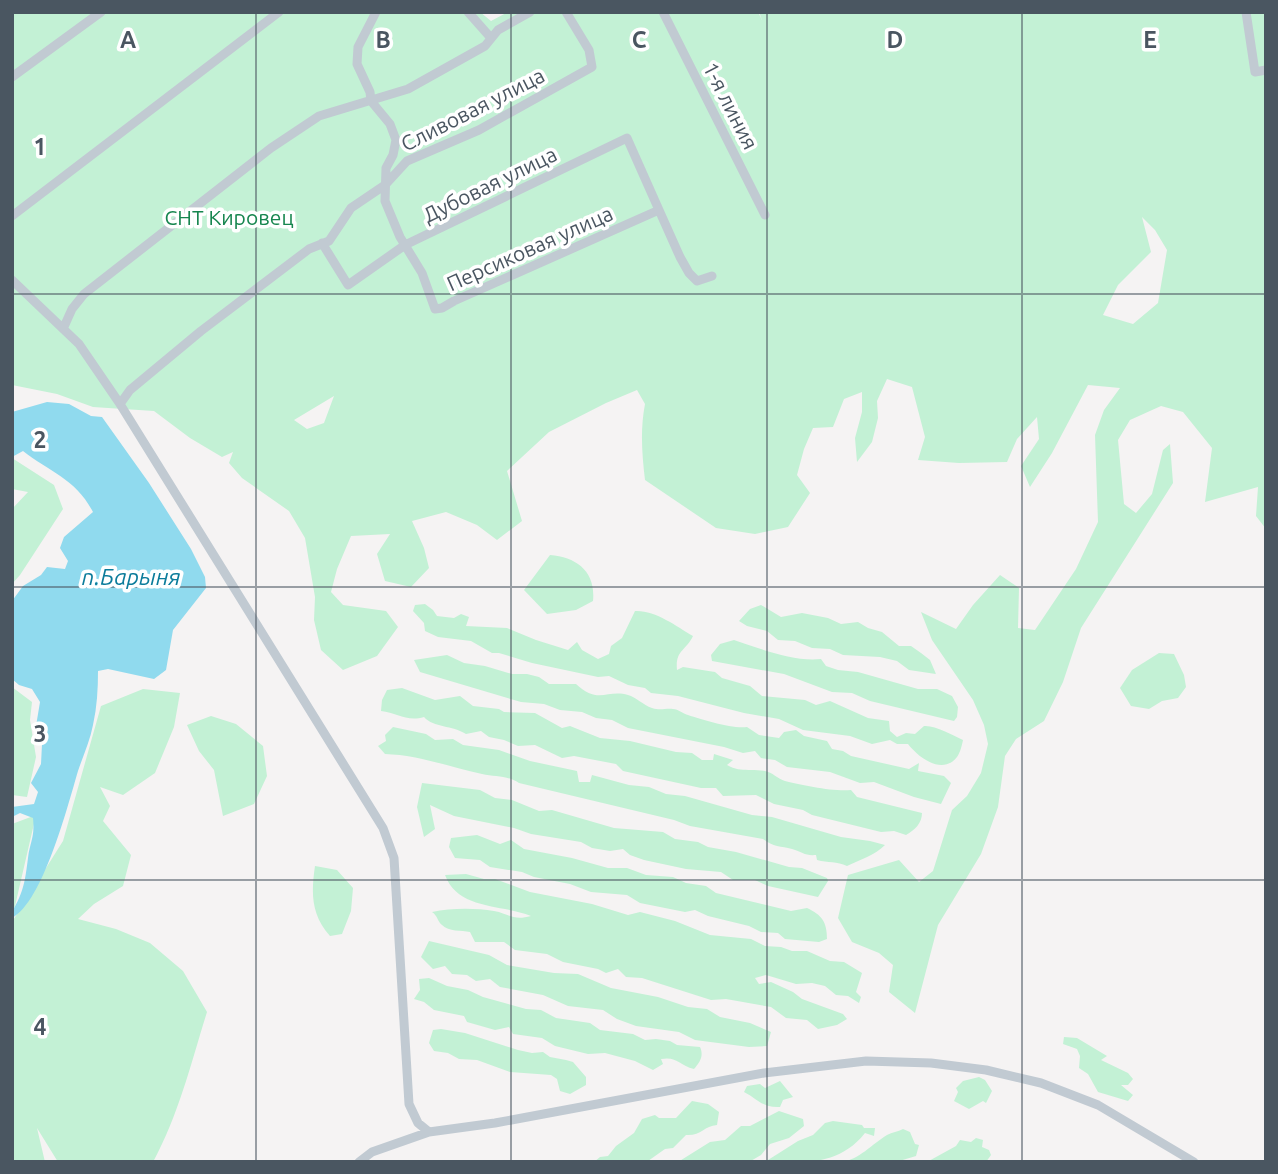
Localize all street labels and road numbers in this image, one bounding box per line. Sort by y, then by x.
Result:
street label: 1-я линия [699,58,763,153]
street label: Сливовая улица [397,63,548,156]
street label: Дубовая улица [419,141,560,227]
street label: Персиковая улица [443,201,616,295]

